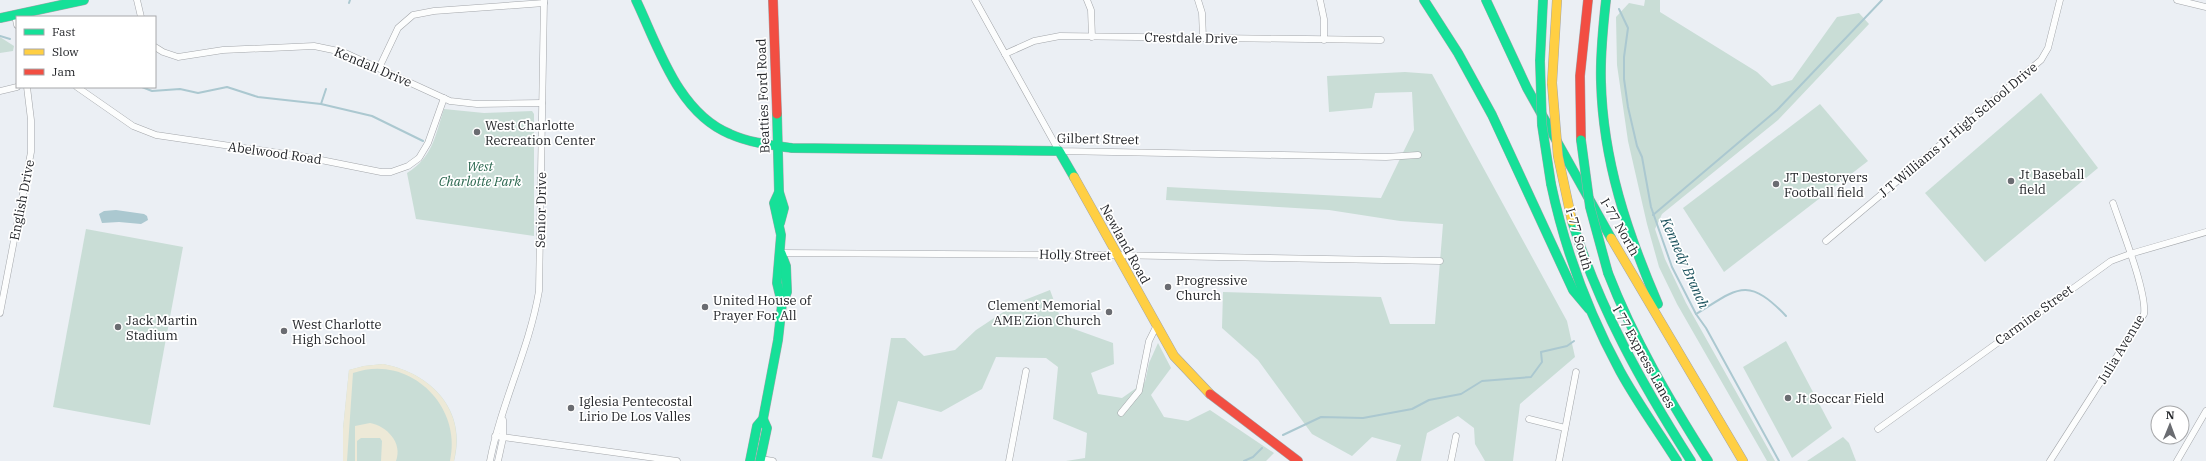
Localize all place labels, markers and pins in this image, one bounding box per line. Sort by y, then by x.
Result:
place label: West Charlotte Recreation Center [485,117,596,149]
marker: West Charlotte Recreation Center [472,127,482,137]
place label: Jt Baseball field [2019,166,2085,198]
place label: JT Destoryers Football field [1784,169,1868,201]
marker: Jt Baseball field [2006,176,2016,186]
marker: JT Destoryers Football field [1771,179,1781,189]
place label: Progressive Church [1176,272,1247,304]
marker: Progressive Church [1163,282,1173,292]
place label: United House of Prayer For All [713,292,813,324]
place label: Clement Memorial AME Zion Church [988,297,1101,329]
marker: United House of Prayer For All [700,302,710,312]
marker: Clement Memorial AME Zion Church [1104,307,1114,317]
place label: Jack Martin Stadium [126,312,198,344]
place label: West Charlotte High School [292,316,382,348]
marker: Jack Martin Stadium [113,322,123,332]
marker: West Charlotte High School [279,326,289,336]
place label: Jt Soccar Field [1796,390,1885,407]
place label: Iglesia Pentecostal Lirio De Los Valles [579,393,693,425]
marker: Jt Soccar Field [1783,393,1793,403]
marker: Iglesia Pentecostal Lirio De Los Valles [566,403,576,413]

